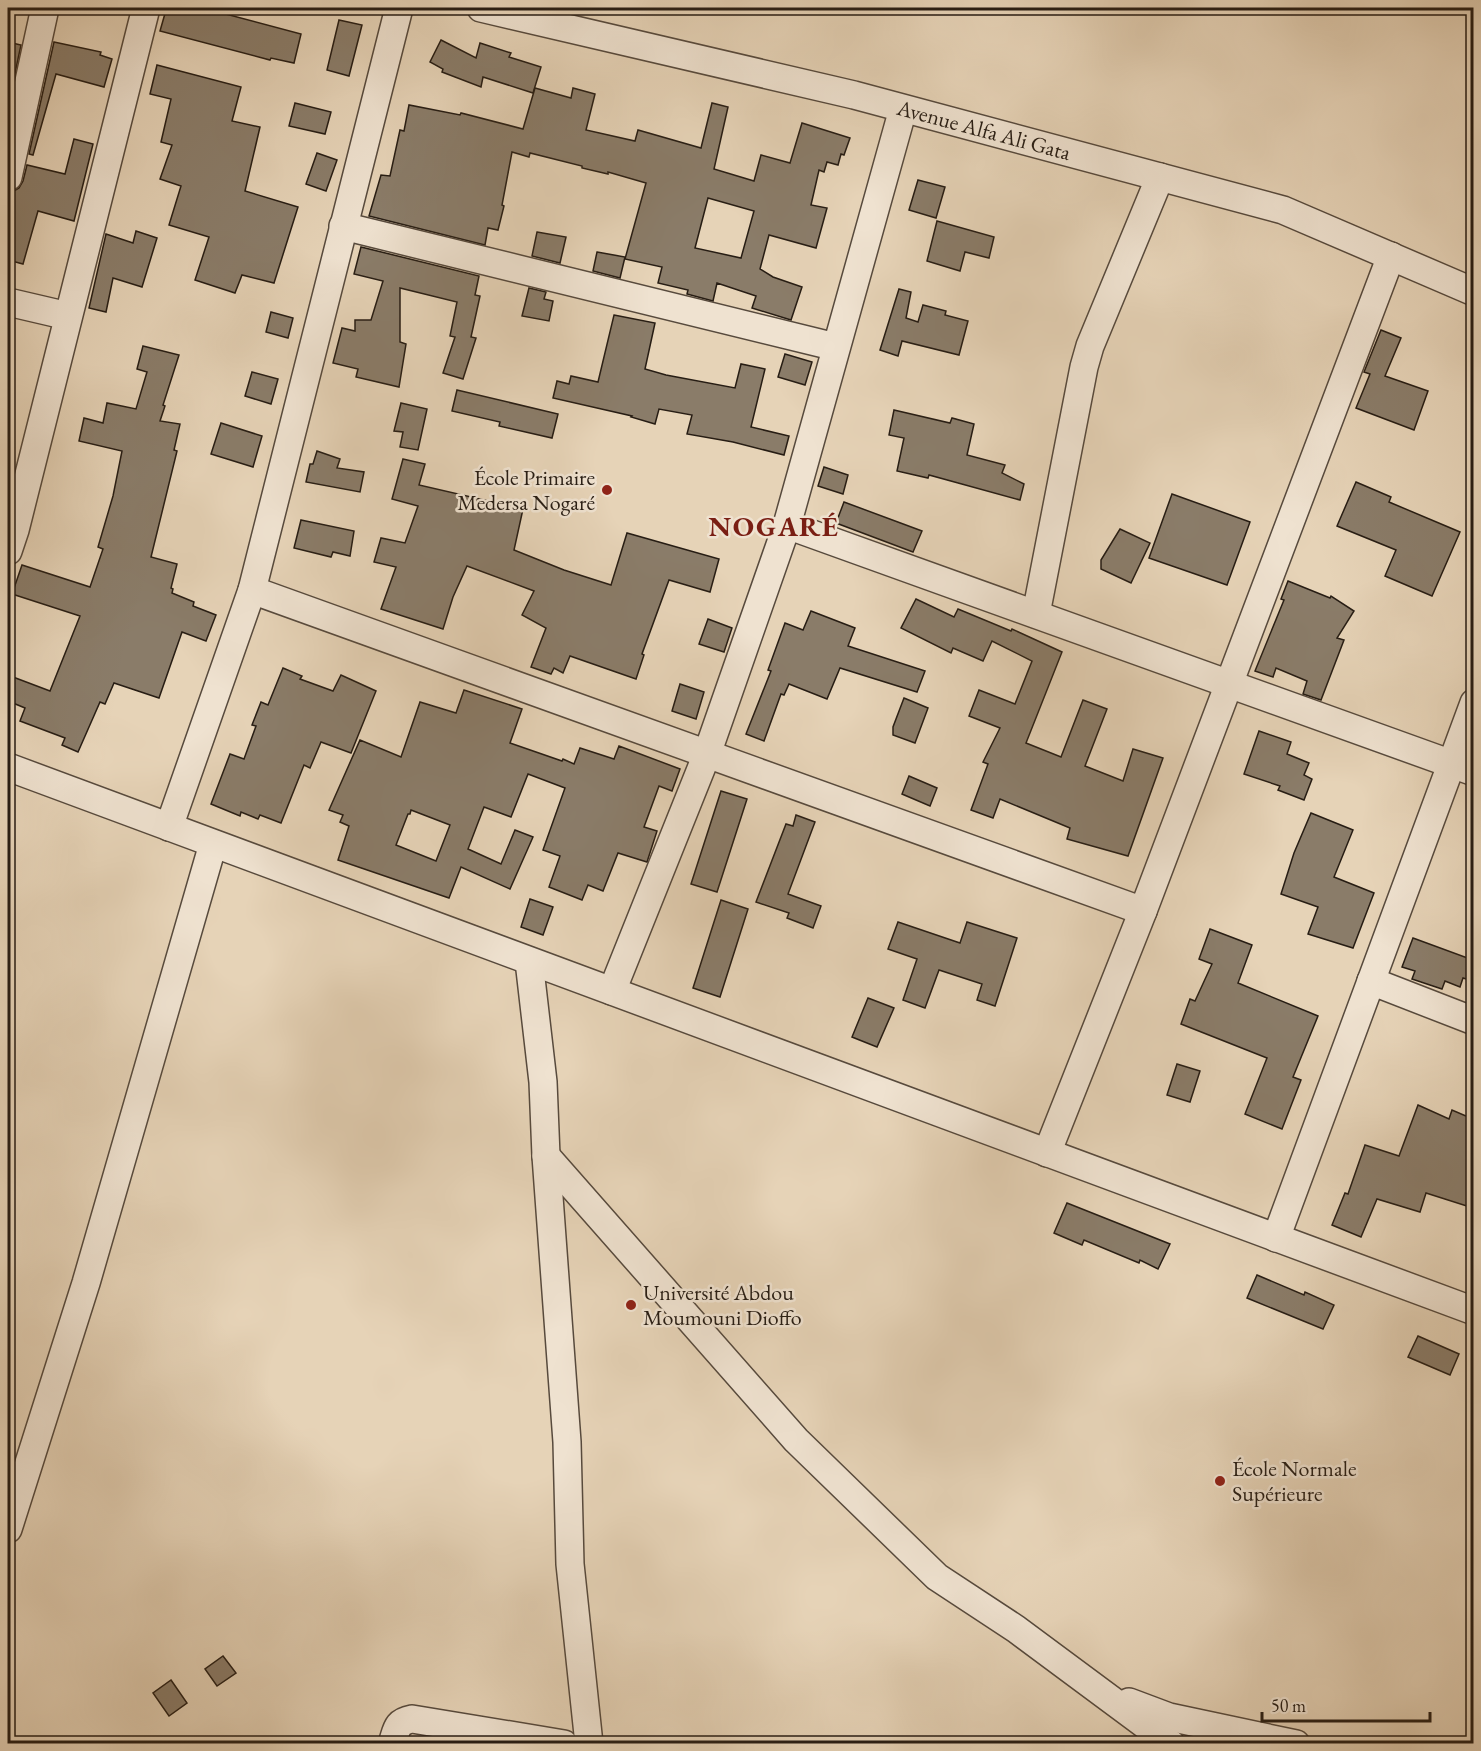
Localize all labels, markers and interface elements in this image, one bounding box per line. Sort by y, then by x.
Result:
street label: Avenue Alfa Ali Gata [893,93,1074,167]
place label: École Primaire Medersa Nogaré [457,463,595,517]
marker: École Primaire Medersa Nogaré [600,483,614,497]
district label: NOGARÉ [709,508,839,544]
place label: Université Abdou Moumouni Dioffo [643,1278,802,1332]
marker: Université Abdou Moumouni Dioffo [624,1298,638,1312]
place label: École Normale Supérieure [1232,1454,1357,1508]
marker: École Normale Supérieure [1213,1474,1227,1488]
scale bar [1262,1685,1430,1723]
text: 50 m [1271,1694,1306,1717]

